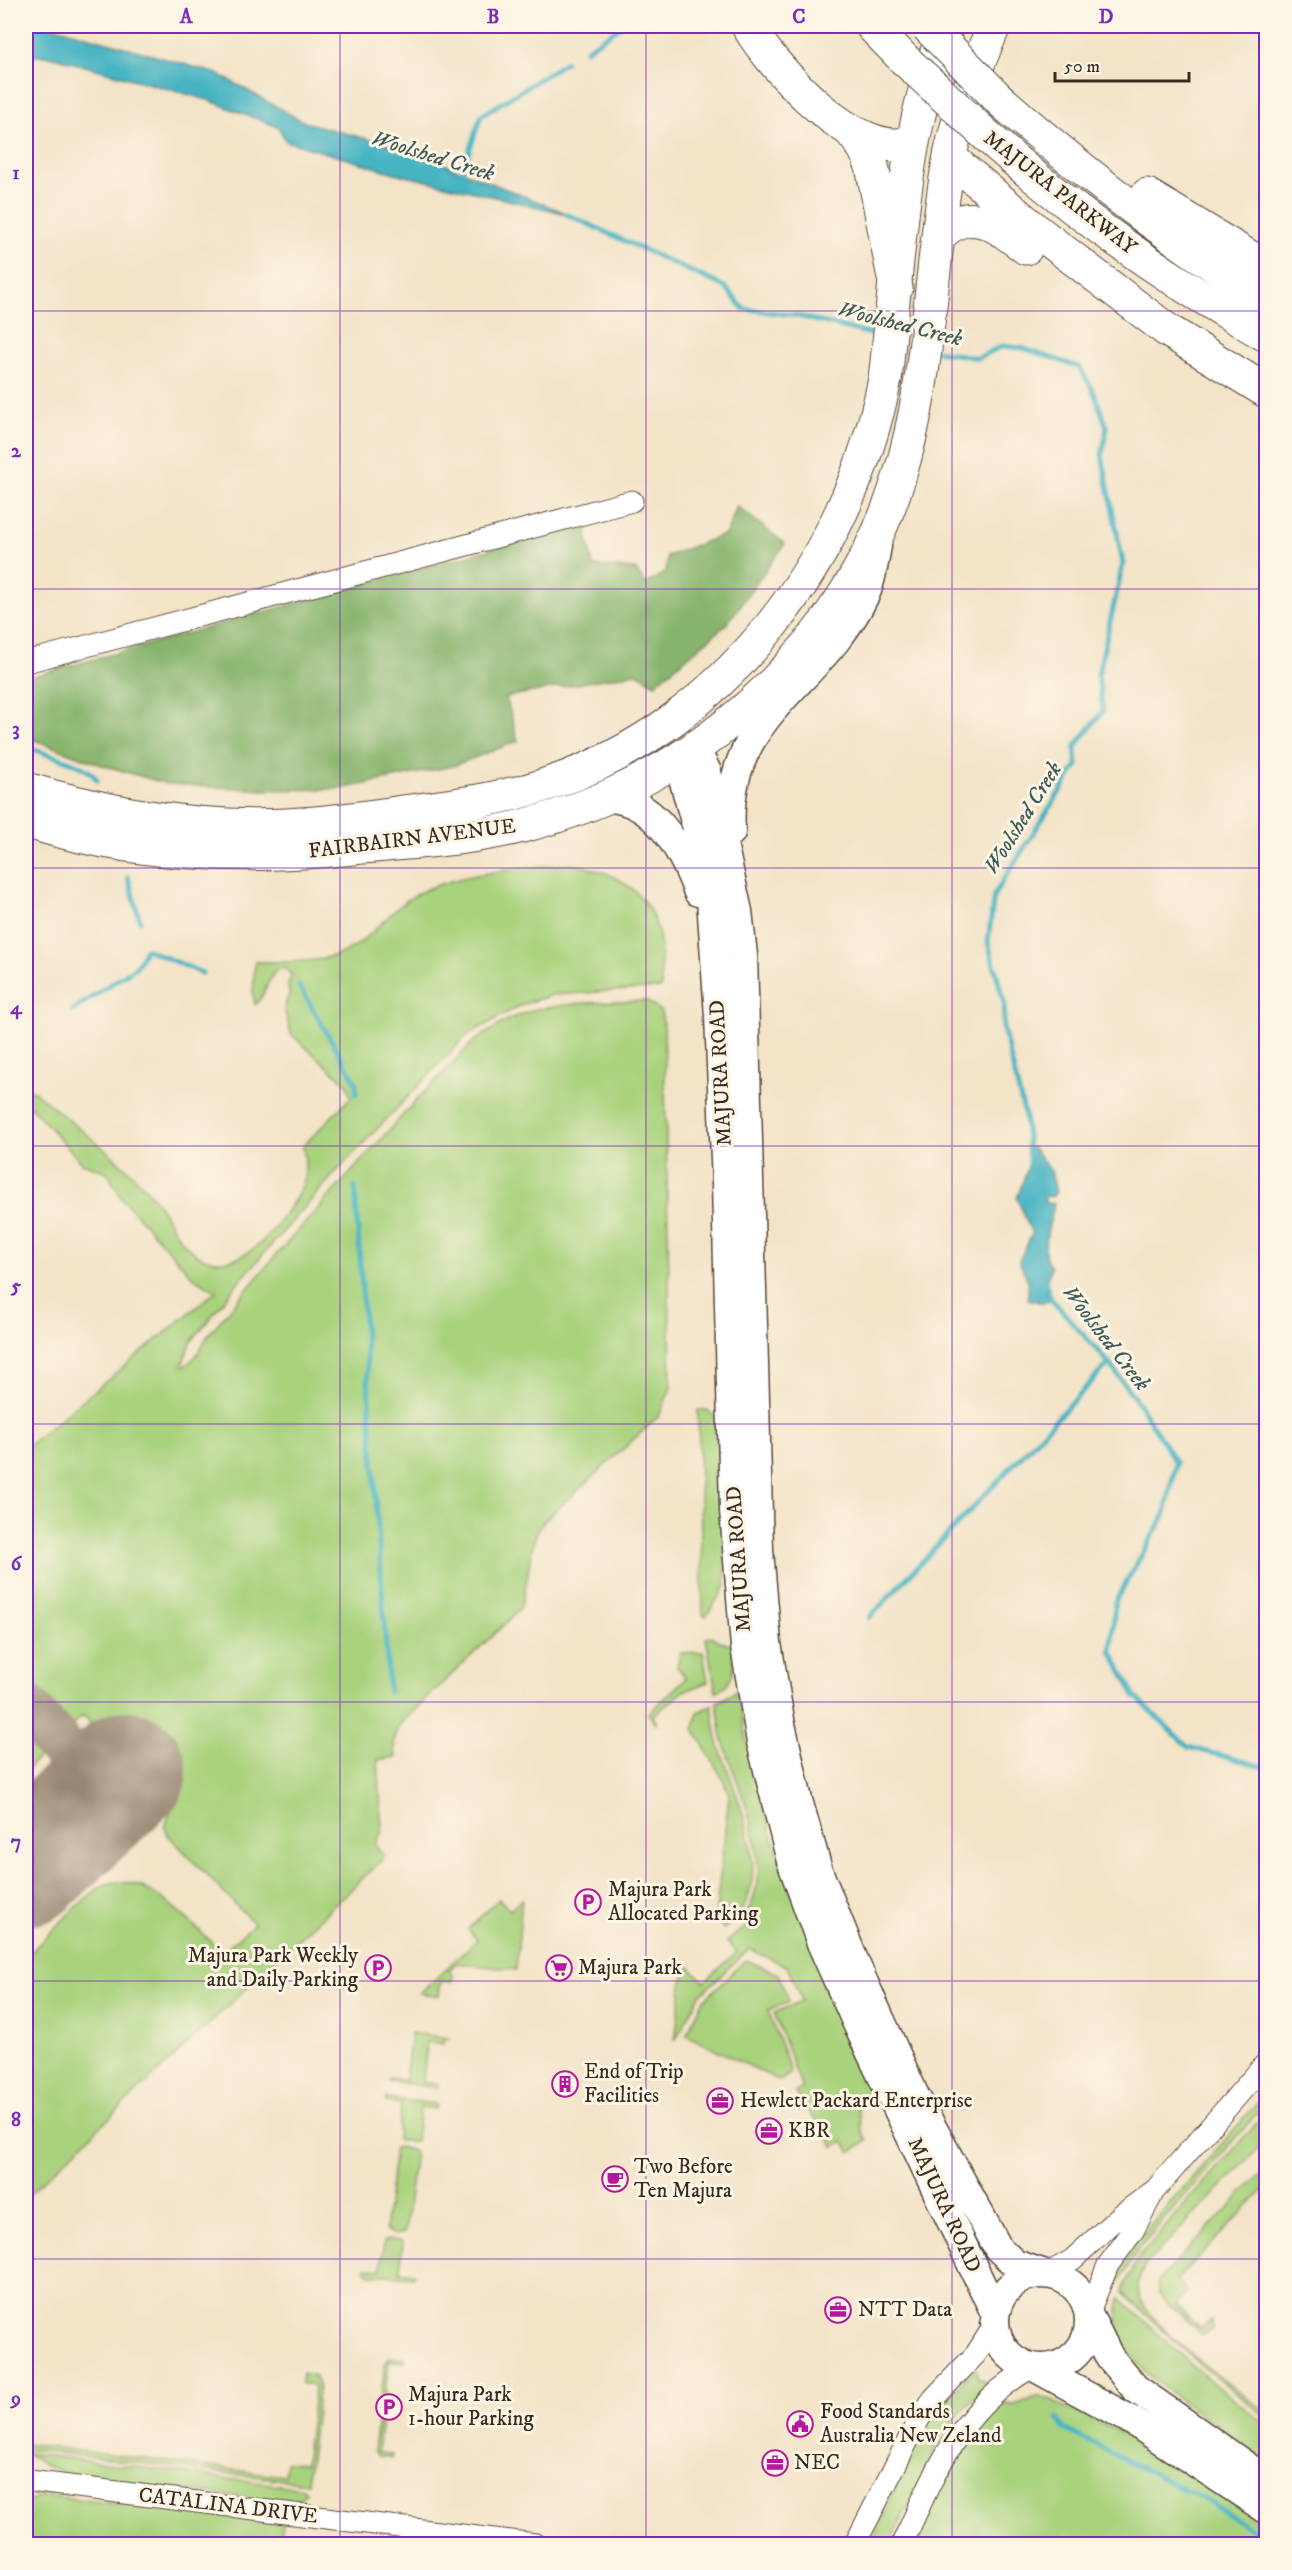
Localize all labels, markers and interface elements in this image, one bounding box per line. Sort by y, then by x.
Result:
text: A [179,5,194,30]
text: B [487,5,499,30]
text: C [792,5,806,30]
text: D [1099,5,1114,30]
scale bar [1055,45,1188,83]
text: 50 m [1064,56,1100,78]
water label: Woolshed Creek [368,125,498,188]
street label: MAJURA PARKWAY [978,125,1142,261]
text: 1 [12,161,20,186]
water label: Woolshed Creek [835,296,966,353]
text: 2 [11,439,22,464]
text: 3 [12,717,20,742]
water label: Woolshed Creek [978,756,1069,879]
street label: FAIRBAIRN AVENUE [307,813,517,865]
text: 4 [10,996,23,1021]
street label: MAJURA ROAD [704,999,738,1147]
text: 5 [10,1274,21,1299]
water label: Woolshed Creek [1056,1280,1156,1397]
street label: MAJURA ROAD [721,1485,757,1633]
text: 6 [11,1552,23,1577]
text: 7 [11,1830,21,1855]
place label: Majura Park Allocated Parking [608,1877,759,1927]
parking icon: Majura Park Allocated Parking [573,1887,603,1917]
place label: Majura Park Weekly and Daily Parking [188,1943,359,1993]
parking icon: Majura Park Weekly and Daily Parking [363,1953,393,1983]
supermarket icon: Majura Park [544,1953,574,1983]
place label: Majura Park [578,1955,682,1981]
place label: End of Trip Facilities [584,2059,684,2109]
building icon: End of Trip Facilities [550,2069,580,2099]
office icon: Hewlett Packard Enterprise [705,2086,735,2116]
place label: Hewlett Packard Enterprise [740,2088,973,2114]
text: 8 [11,2108,21,2133]
office icon: KBR [754,2116,784,2146]
place label: KBR [788,2118,830,2144]
street label: MAJURA ROAD [901,2133,987,2277]
place label: Two Before Ten Majura [634,2154,733,2204]
cafe icon: Two Before Ten Majura [600,2164,630,2194]
office icon: NTT Data [823,2295,853,2325]
place label: NTT Data [858,2297,952,2323]
place label: Majura Park 1-hour Parking [408,2382,534,2432]
text: 9 [9,2387,21,2412]
parking icon: Majura Park 1-hour Parking [374,2392,404,2422]
place label: Food Standards Australia New Zeland [820,2399,1002,2449]
public building icon: Food Standards Australia New Zeland [785,2409,815,2439]
office icon: NEC [760,2448,790,2478]
place label: NEC [794,2450,840,2476]
street label: CATALINA DRIVE [137,2482,319,2530]

